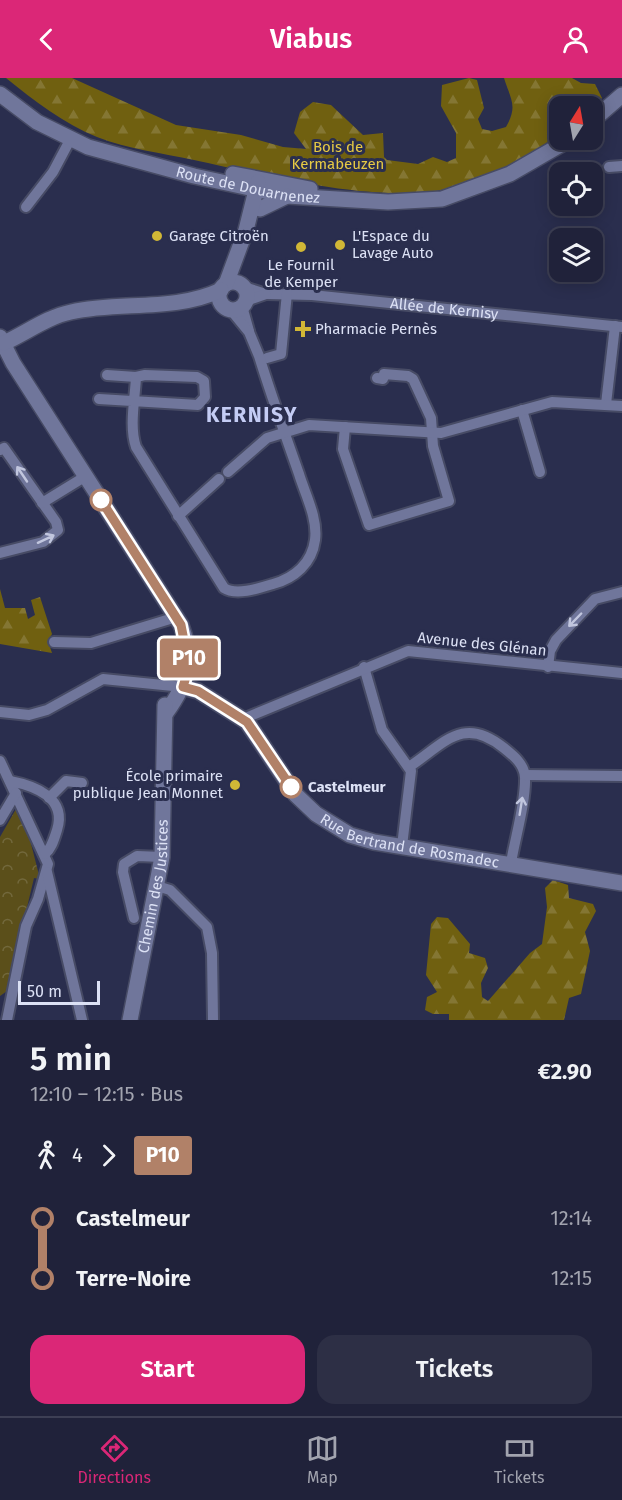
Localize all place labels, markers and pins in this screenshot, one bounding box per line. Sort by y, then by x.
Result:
place label: Garage Citroën [169,227,269,245]
place label: L'Espace du Lavage Auto [352,227,433,262]
marker: Garage Citroën [150,229,164,243]
marker: L'Espace du Lavage Auto [333,238,347,252]
marker: Le Fournil de Kemper [294,240,308,254]
place label: Le Fournil de Kemper [264,256,338,291]
place label: Pharmacie Pernès [315,320,437,338]
marker: Pharmacie Pernès [296,322,310,336]
unlabelled marker [90,489,112,511]
place label: École primaire publique Jean Monnet [73,767,224,802]
marker: Castelmeur [280,776,302,798]
marker: École primaire publique Jean Monnet [228,778,242,792]
place label: Castelmeur [308,778,387,796]

